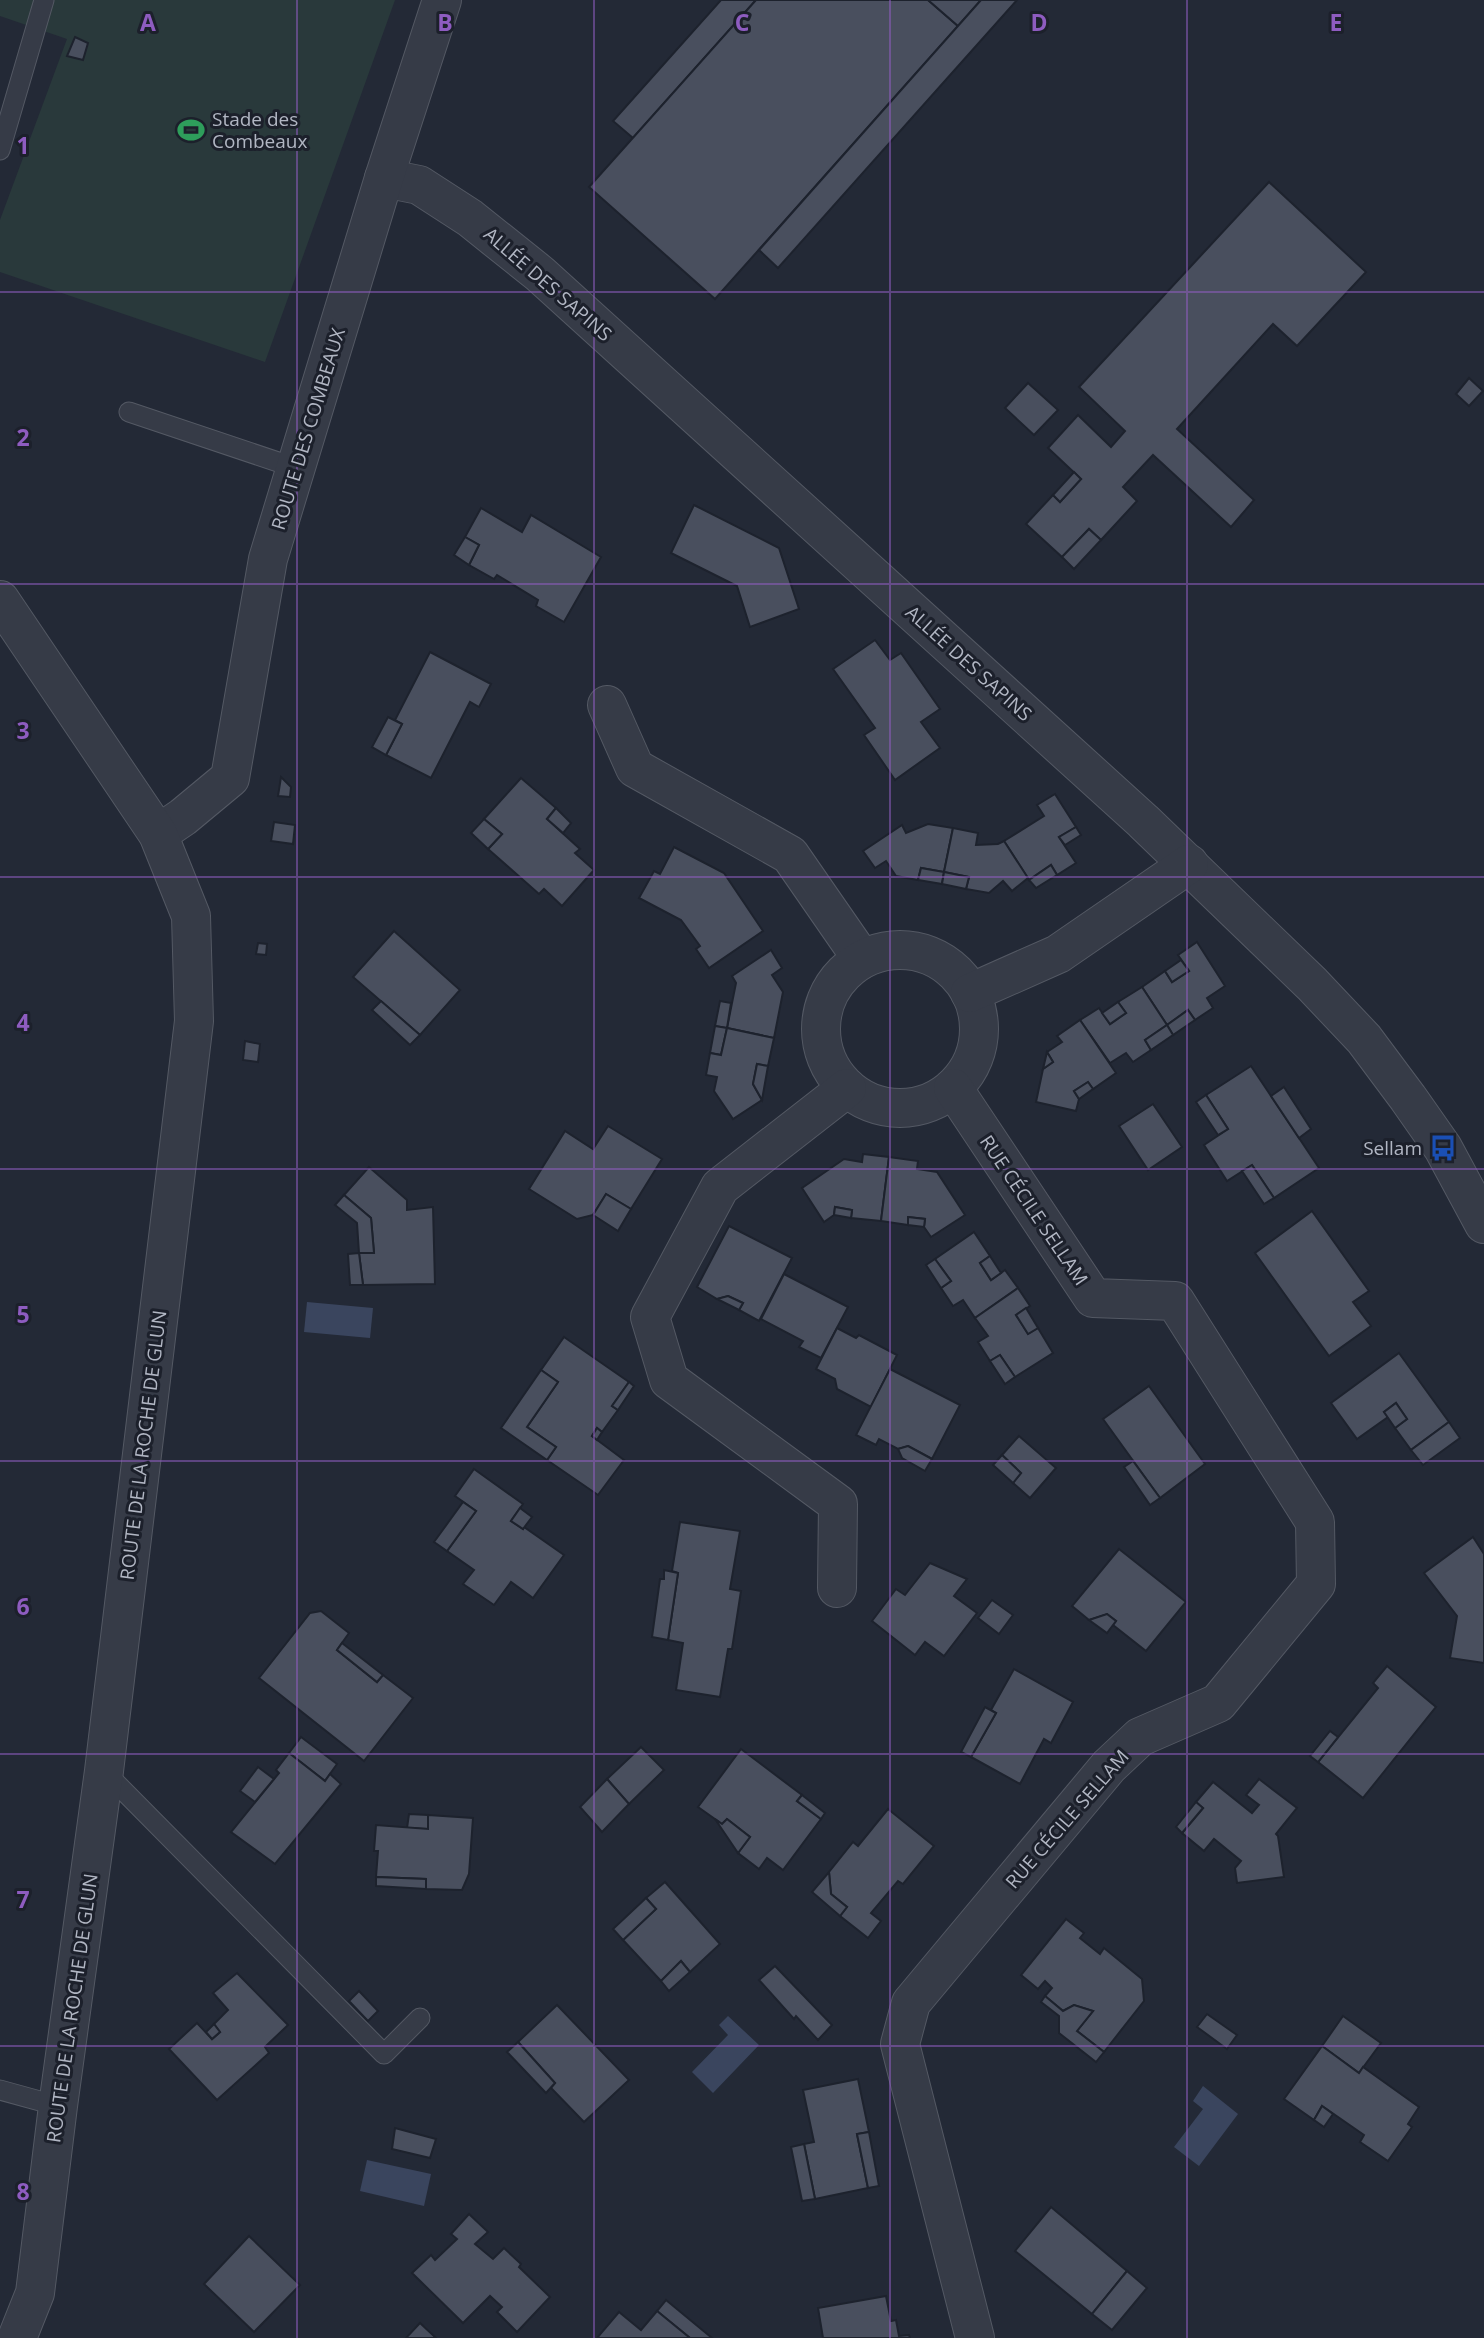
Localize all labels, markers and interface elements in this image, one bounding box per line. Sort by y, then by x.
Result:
text: A [140,6,156,38]
text: B [437,6,453,38]
text: C [735,6,749,38]
text: D [1030,6,1048,38]
text: E [1330,6,1342,38]
place label: Stade des Combeaux [212,106,307,154]
sports icon: Stade des Combeaux [176,115,206,145]
text: 1 [16,129,30,161]
street label: ALLÉE DES SAPINS [479,221,617,347]
street label: ROUTE DES COMBEAUX [265,325,351,533]
text: 2 [16,421,30,453]
street label: ALLÉE DES SAPINS [900,599,1038,727]
text: 3 [16,714,30,746]
text: 4 [16,1006,30,1038]
street label: RUE CÉCILE SELLAM [974,1130,1094,1290]
bus stop icon: Sellam [1428,1133,1458,1163]
place label: Sellam [1363,1135,1422,1161]
text: 5 [16,1298,30,1330]
street label: ROUTE DE LA ROCHE DE GLUN [114,1309,172,1581]
text: 6 [16,1590,30,1622]
street label: RUE CÉCILE SELLAM [999,1744,1135,1894]
street label: ROUTE DE LA ROCHE DE GLUN [40,1872,104,2144]
text: 7 [16,1883,30,1915]
text: 8 [16,2175,30,2207]

